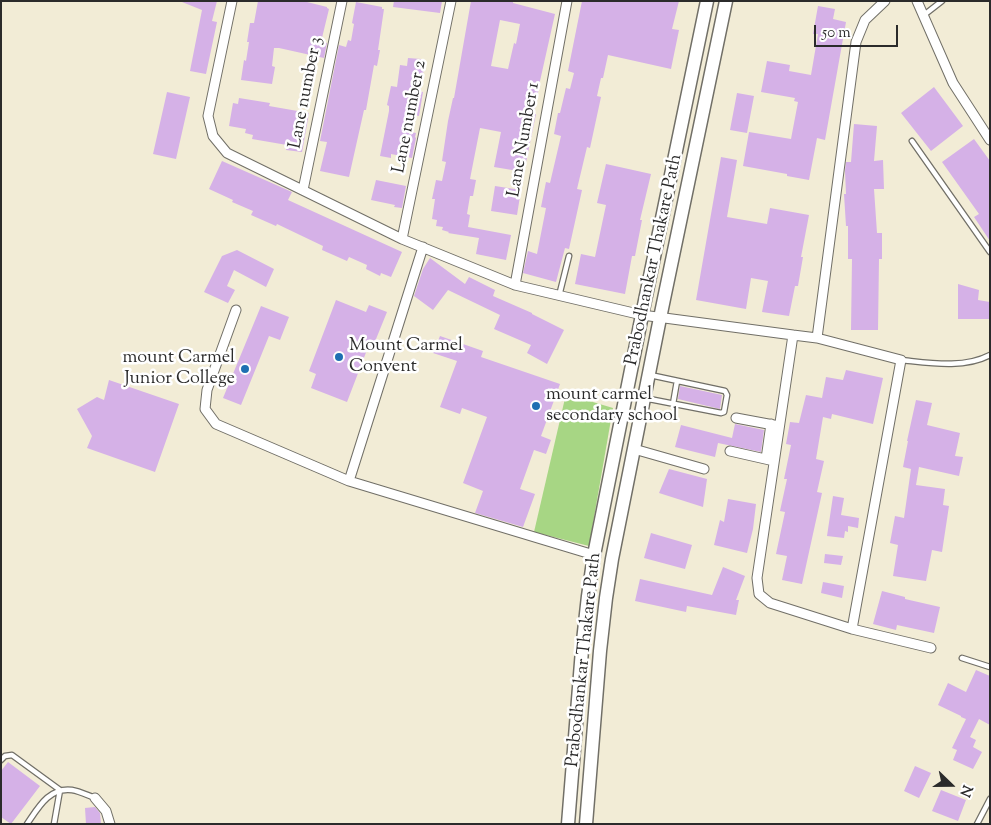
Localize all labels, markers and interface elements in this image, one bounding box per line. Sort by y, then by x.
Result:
scale bar [816,15,900,47]
text: 50 m [822,23,851,44]
street label: Lane number 3 [286,35,328,151]
street label: Lane number 2 [389,59,433,175]
street label: Lane Number 1 [504,81,546,199]
street label: Prabodhankar Thakare Path [622,152,688,368]
place label: Mount Carmel Convent [349,336,463,378]
place label: mount Carmel Junior College [123,348,235,390]
marker: Mount Carmel Convent [333,351,345,363]
marker: mount Carmel Junior College [239,363,251,375]
place label: mount carmel secondary school [546,385,678,428]
marker: mount carmel secondary school [530,400,542,412]
street label: Prabodhankar Thakare Path [563,552,607,768]
north arrow [926,760,976,810]
text: N [954,782,976,800]

